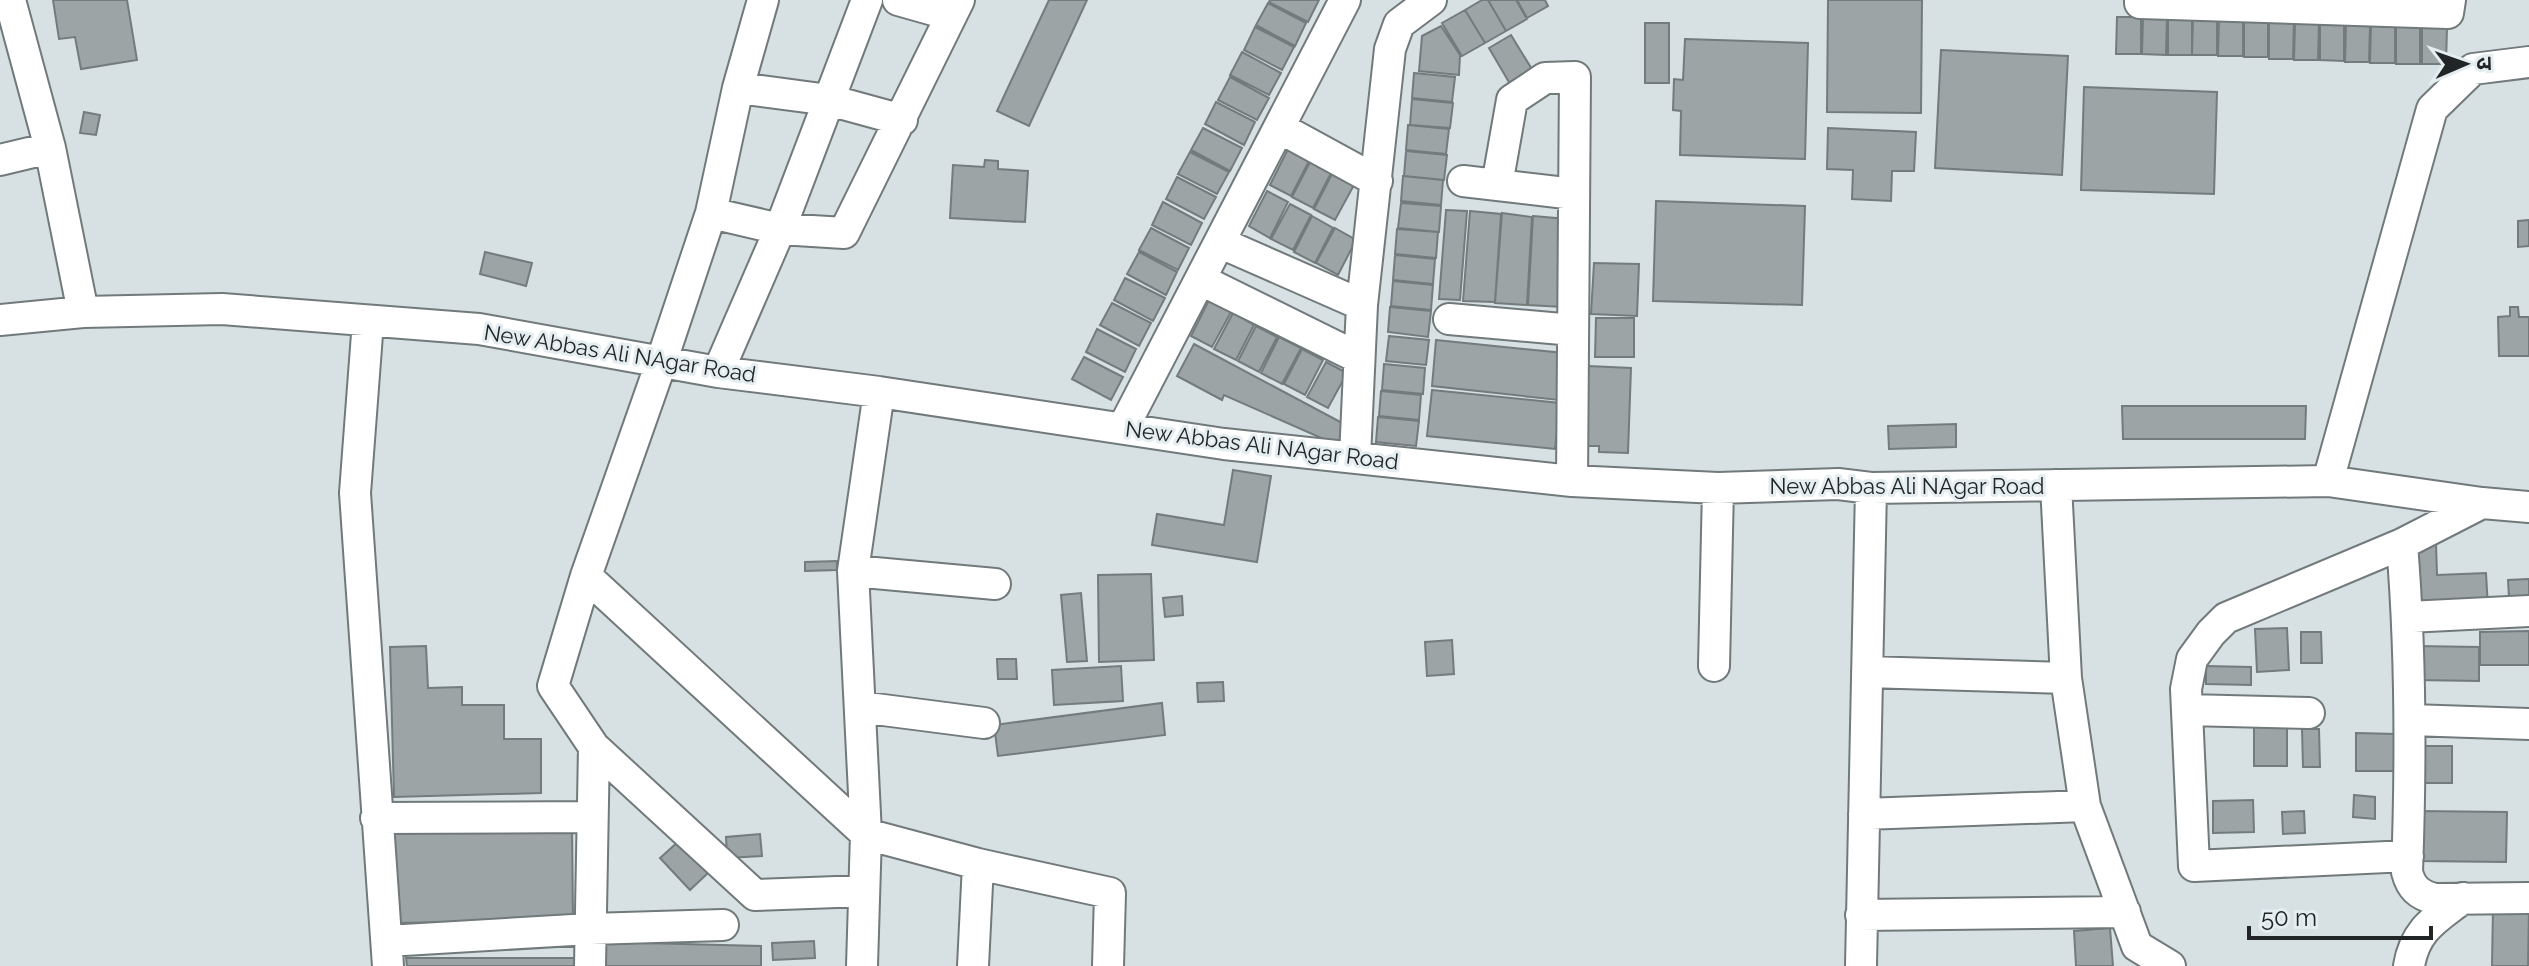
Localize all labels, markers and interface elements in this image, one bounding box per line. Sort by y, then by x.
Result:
north arrow [2425,24,2505,104]
text: उ [2472,56,2498,71]
street label: New Abbas Ali NAgar Road [482,319,758,387]
street label: New Abbas Ali NAgar Road [1124,415,1400,475]
street label: New Abbas Ali NAgar Road [1769,473,2045,499]
scale bar [2249,890,2431,940]
text: 50 m [2261,903,2317,932]

